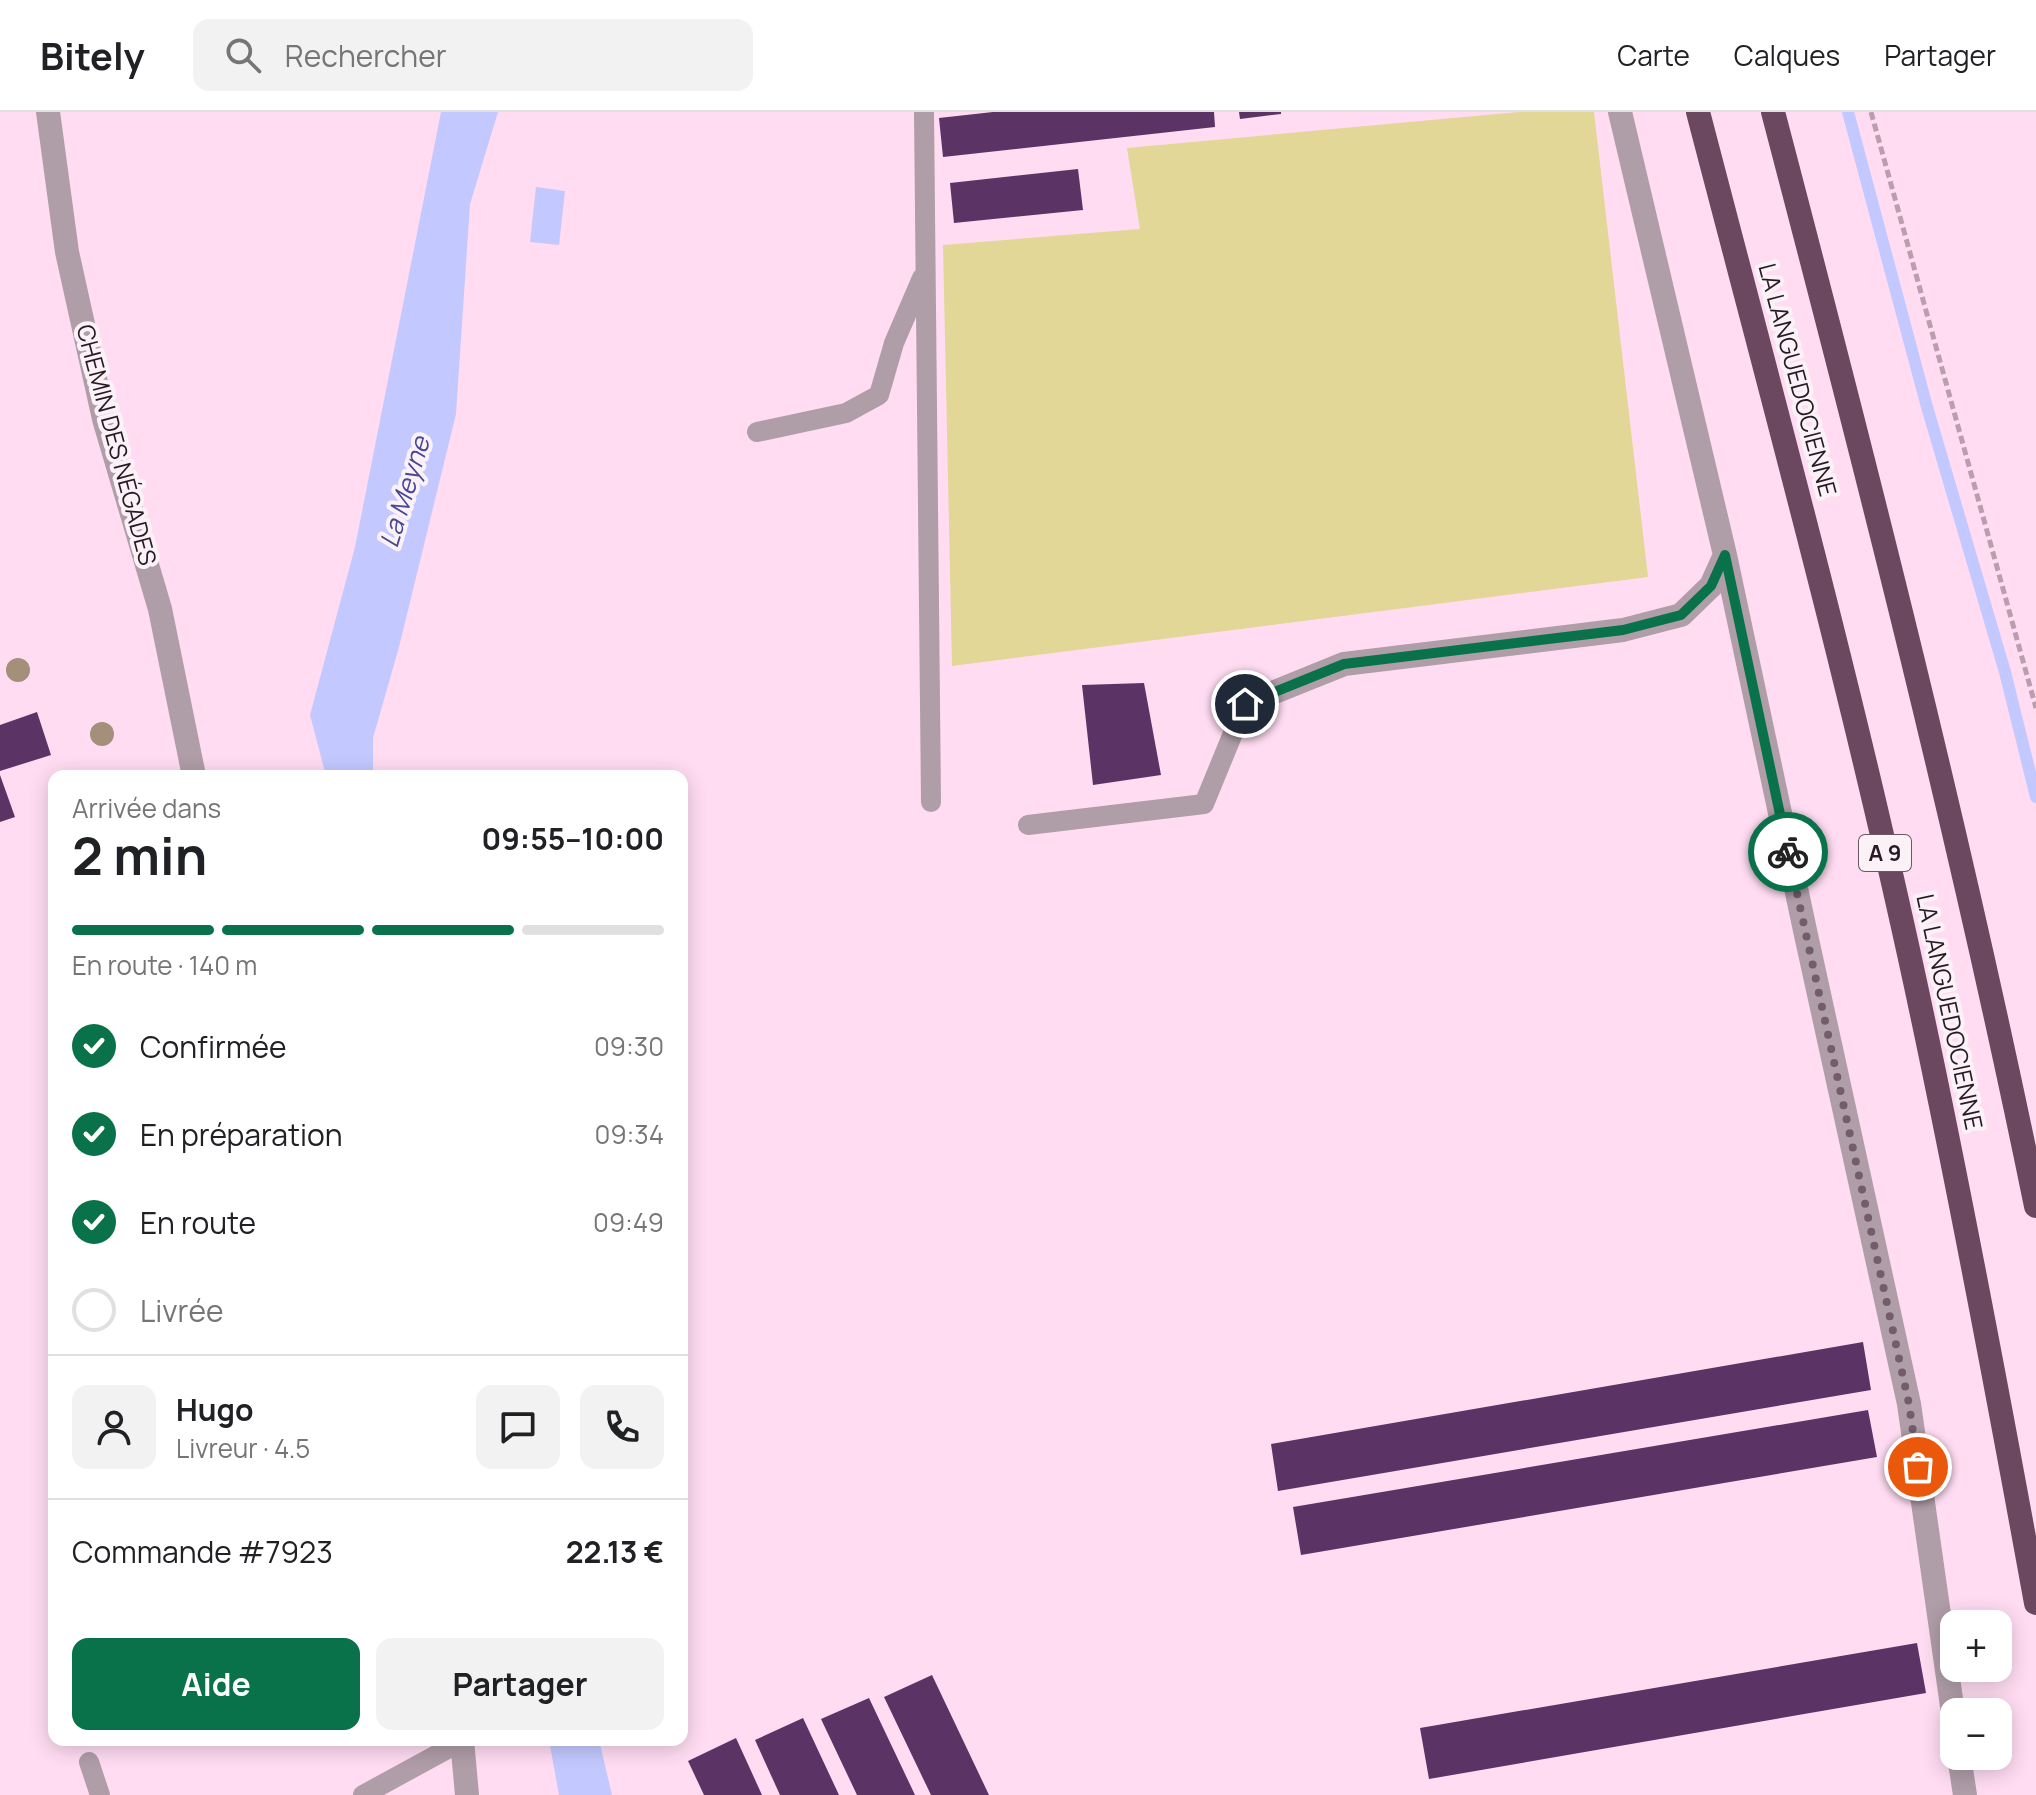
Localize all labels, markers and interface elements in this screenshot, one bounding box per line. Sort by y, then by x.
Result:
search box [193,19,753,91]
text: Bitely [40,29,145,81]
icon: search [221,33,265,77]
text: Rechercher [285,35,447,76]
text: Carte [1617,36,1690,74]
text: Calques [1734,36,1840,74]
text: Partager [1884,36,1996,74]
street label: LA LANGUEDOCIENNE [1751,259,1845,500]
street label: CHEMIN DES NÉGADES [69,321,165,569]
water label: La Meyne [370,430,438,551]
pin [1211,670,1279,738]
icon: home [1223,682,1267,726]
text: Arrivée dans [72,790,221,826]
courier [1748,812,1828,892]
text: 09:55–10:00 [481,818,664,859]
text: 2 min [72,820,207,891]
icon: bike [1766,830,1810,874]
road number: A 9 [1859,835,1911,871]
street label: LA LANGUEDOCIENNE [1909,891,1992,1133]
text: En route · 140 m [72,947,257,983]
icon: check [72,1024,116,1068]
text: Confirmée [140,1026,286,1067]
text: 09:30 [594,1028,664,1064]
icon: check [72,1112,116,1156]
text: En préparation [140,1114,342,1155]
text: 09:34 [595,1116,664,1152]
icon: check [72,1200,116,1244]
text: En route [140,1202,256,1243]
text: 09:49 [593,1204,664,1240]
text: Livrée [140,1290,223,1331]
button: person [72,1385,156,1469]
button: chat [476,1385,560,1469]
button: phone [580,1385,664,1469]
text: Hugo [176,1389,253,1430]
text: Livreur · 4.5 [176,1430,310,1466]
pin [1884,1433,1952,1501]
icon: bag [1896,1445,1940,1489]
text: Commande #7923 [72,1531,333,1572]
text: 22.13 € [566,1531,664,1572]
map controls [1940,1610,2012,1770]
button: + [1940,1610,2012,1682]
button: Aide [72,1638,360,1730]
button: Partager [376,1638,664,1730]
button: − [1940,1698,2012,1770]

